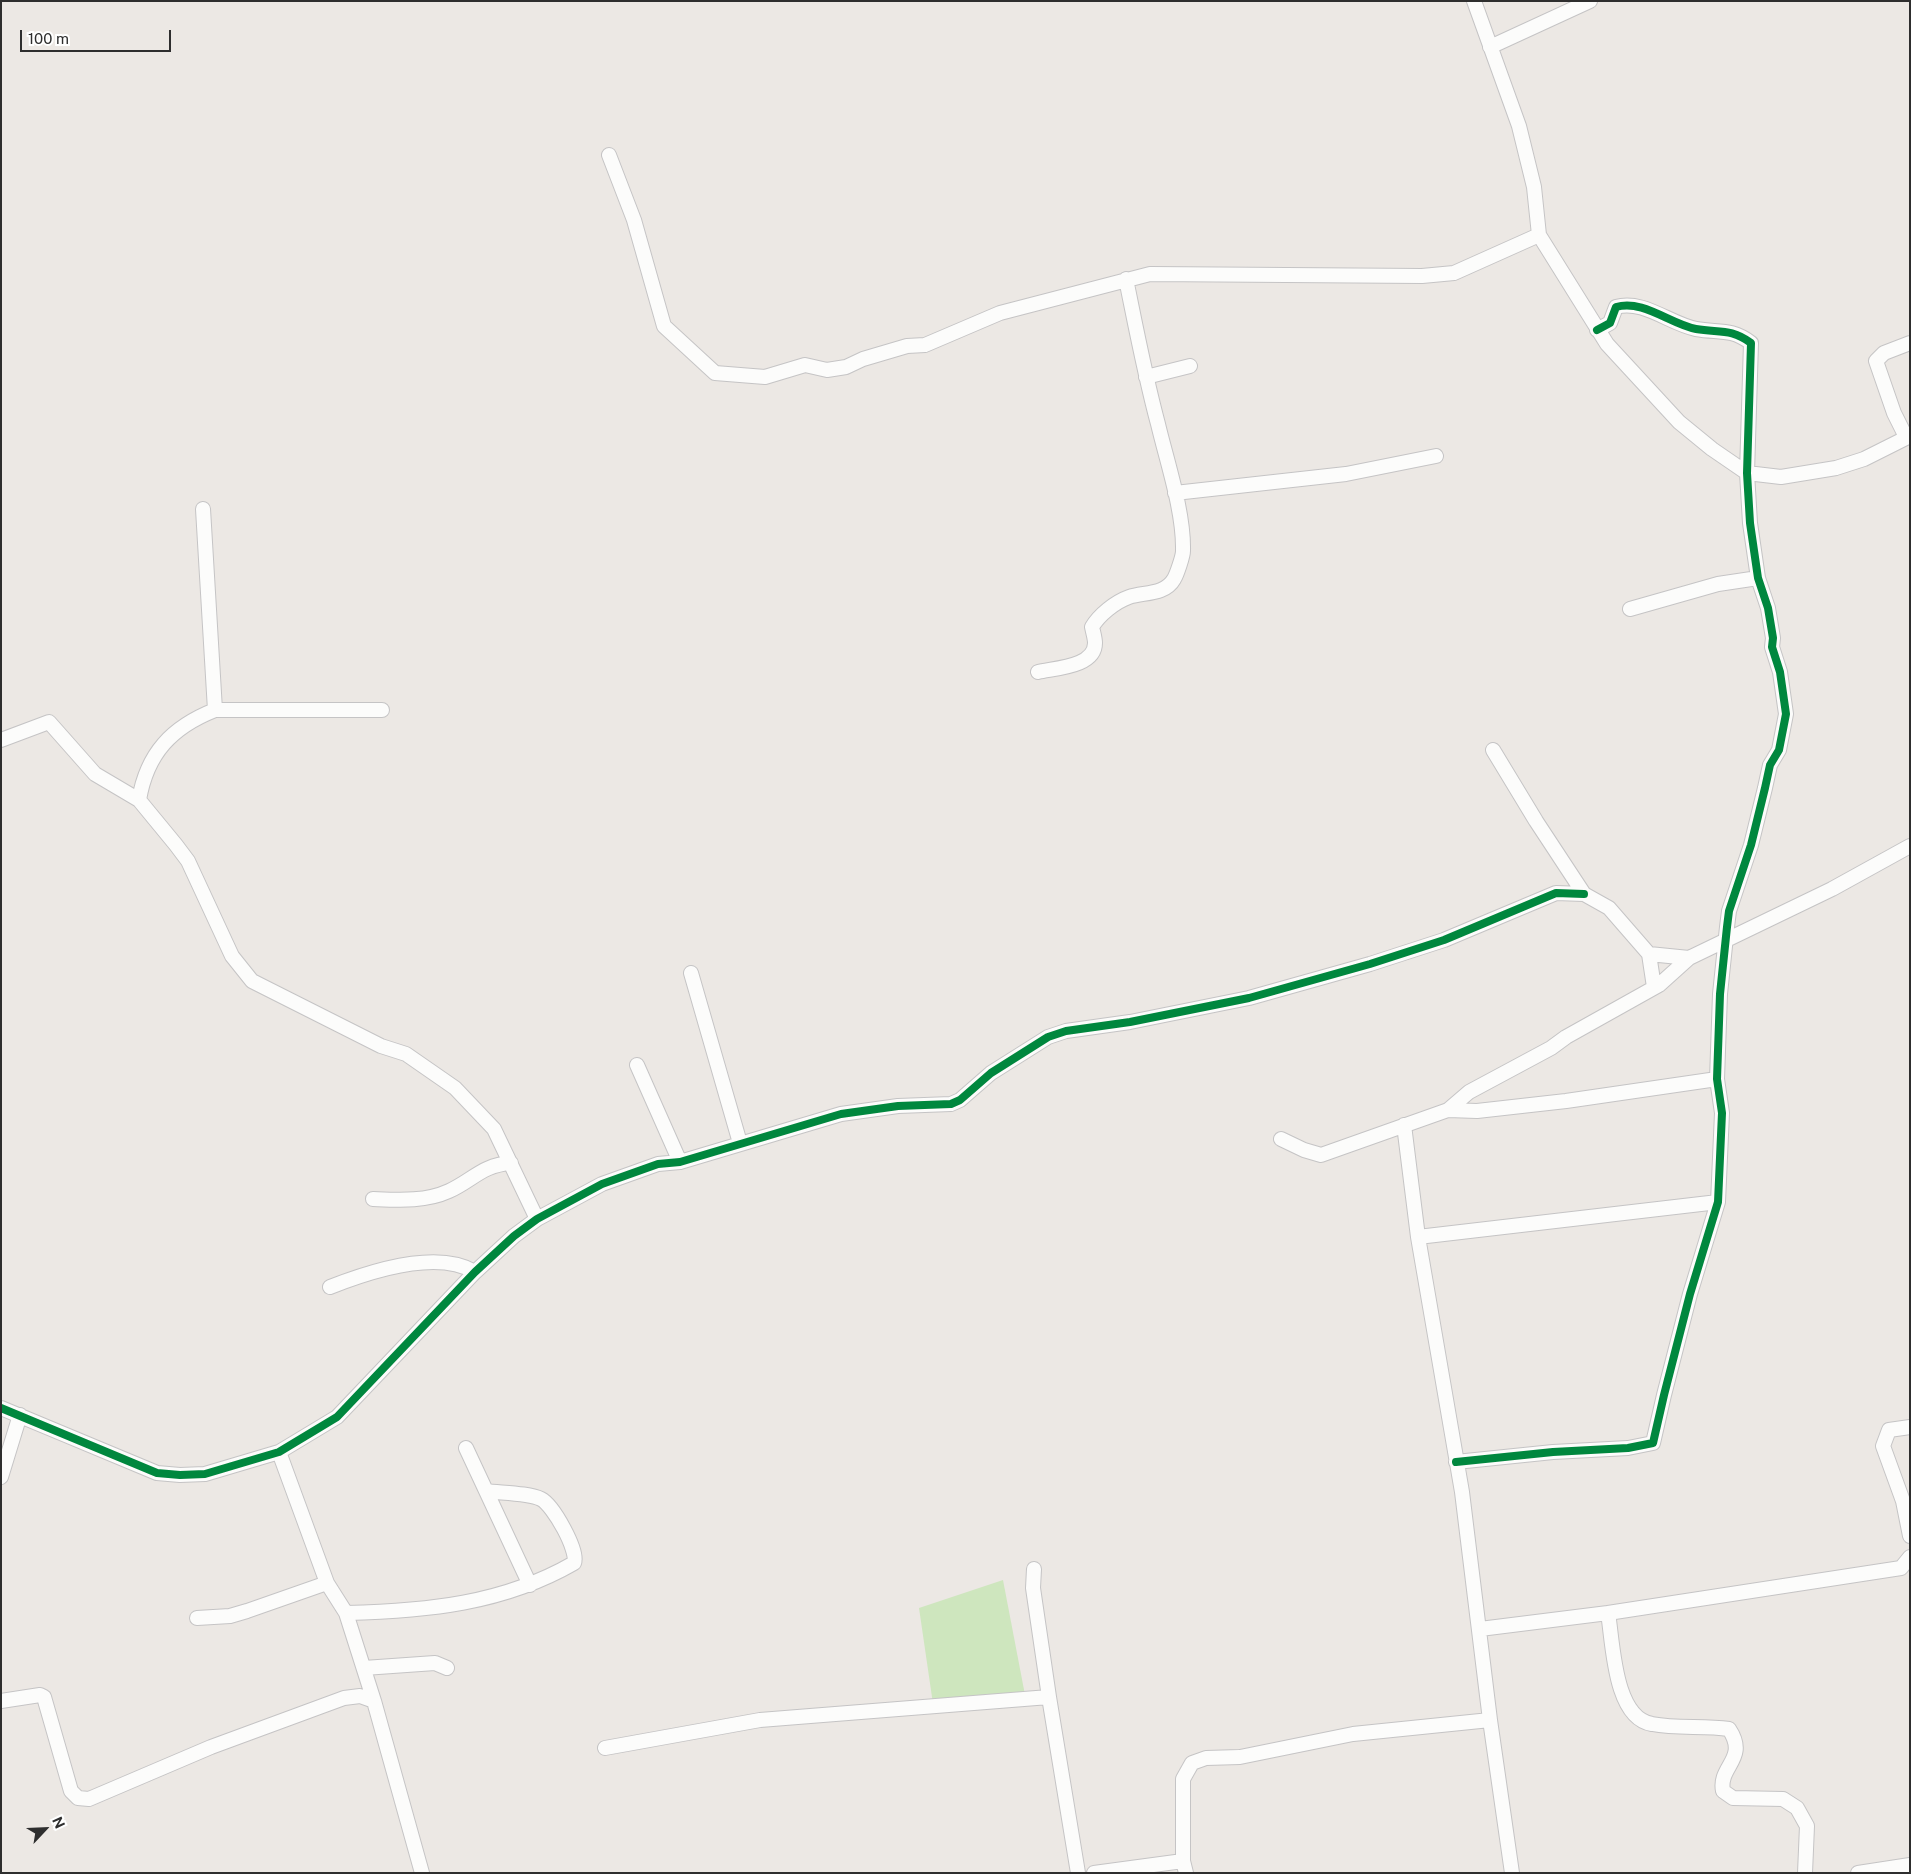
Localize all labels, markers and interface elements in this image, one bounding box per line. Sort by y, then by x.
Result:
scale bar [22,20,174,52]
text: 100 m [28,30,69,47]
north arrow [20,1804,70,1854]
text: N [49,1814,68,1831]

